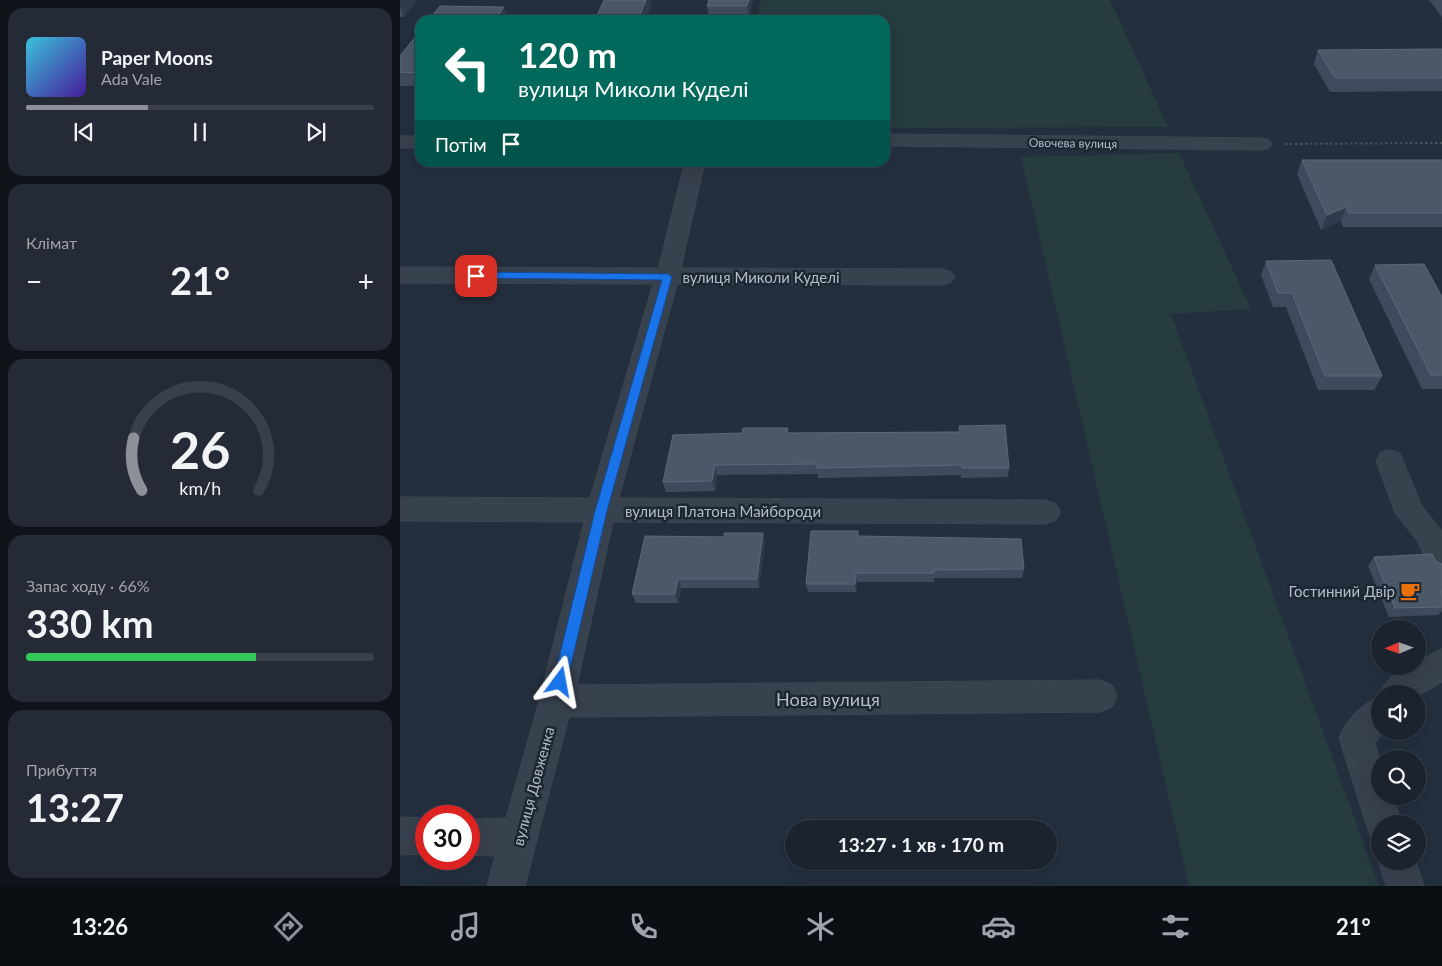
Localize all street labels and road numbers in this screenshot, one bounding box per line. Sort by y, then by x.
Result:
street label: Овочева вулиця [1029,135,1117,151]
street label: вулиця Миколи Куделі [682,268,840,286]
street label: вулиця Платона Майбороди [625,502,821,520]
street label: Нова вулиця [776,688,880,710]
street label: вулиця Довженка [508,725,558,847]

